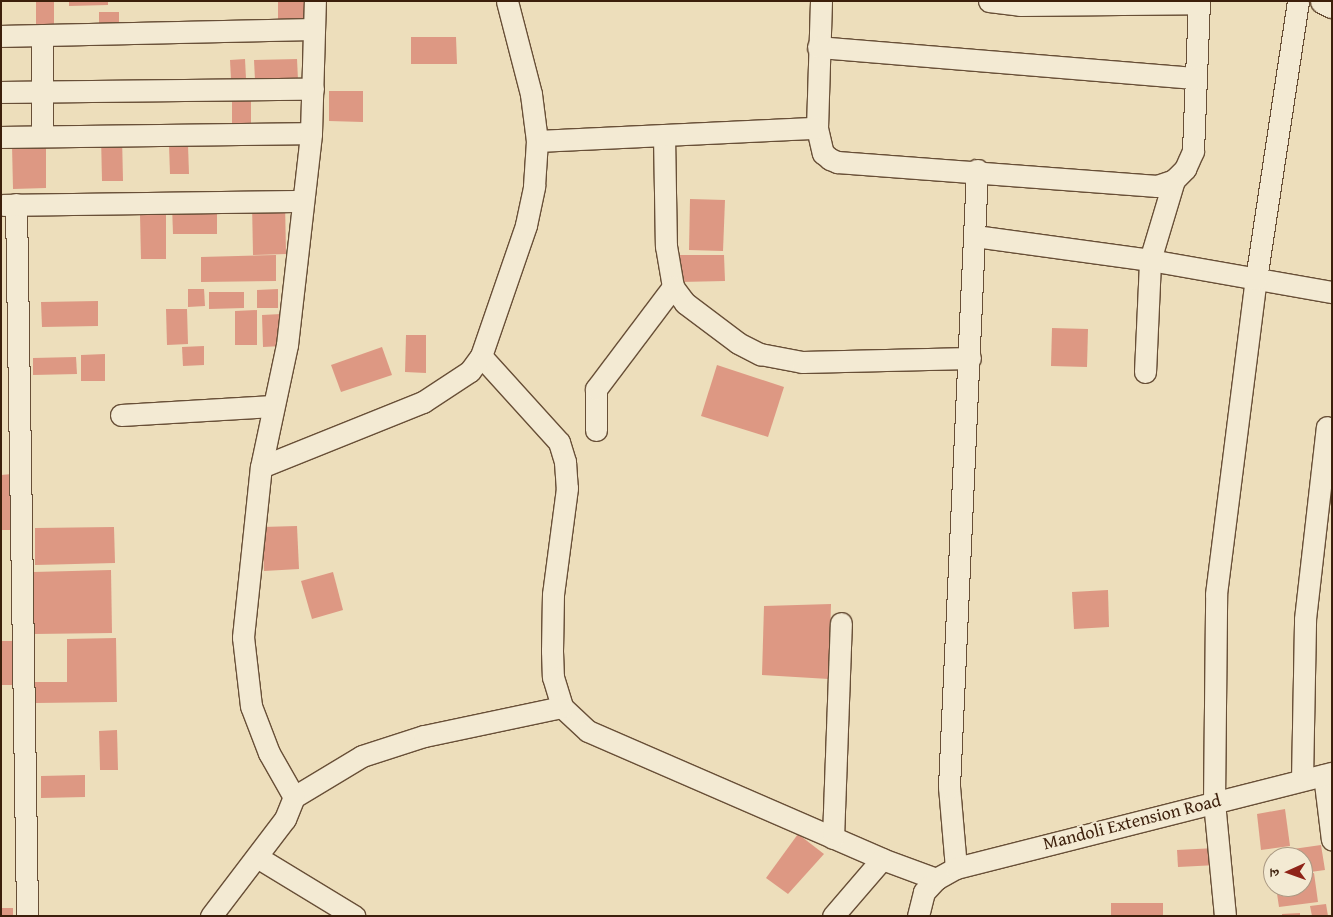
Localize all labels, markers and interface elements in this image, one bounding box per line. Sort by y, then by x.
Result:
street label: Mandoli Extension Road [1041,789,1223,855]
north arrow [1263,847,1313,897]
text: उ [1264,869,1284,876]

